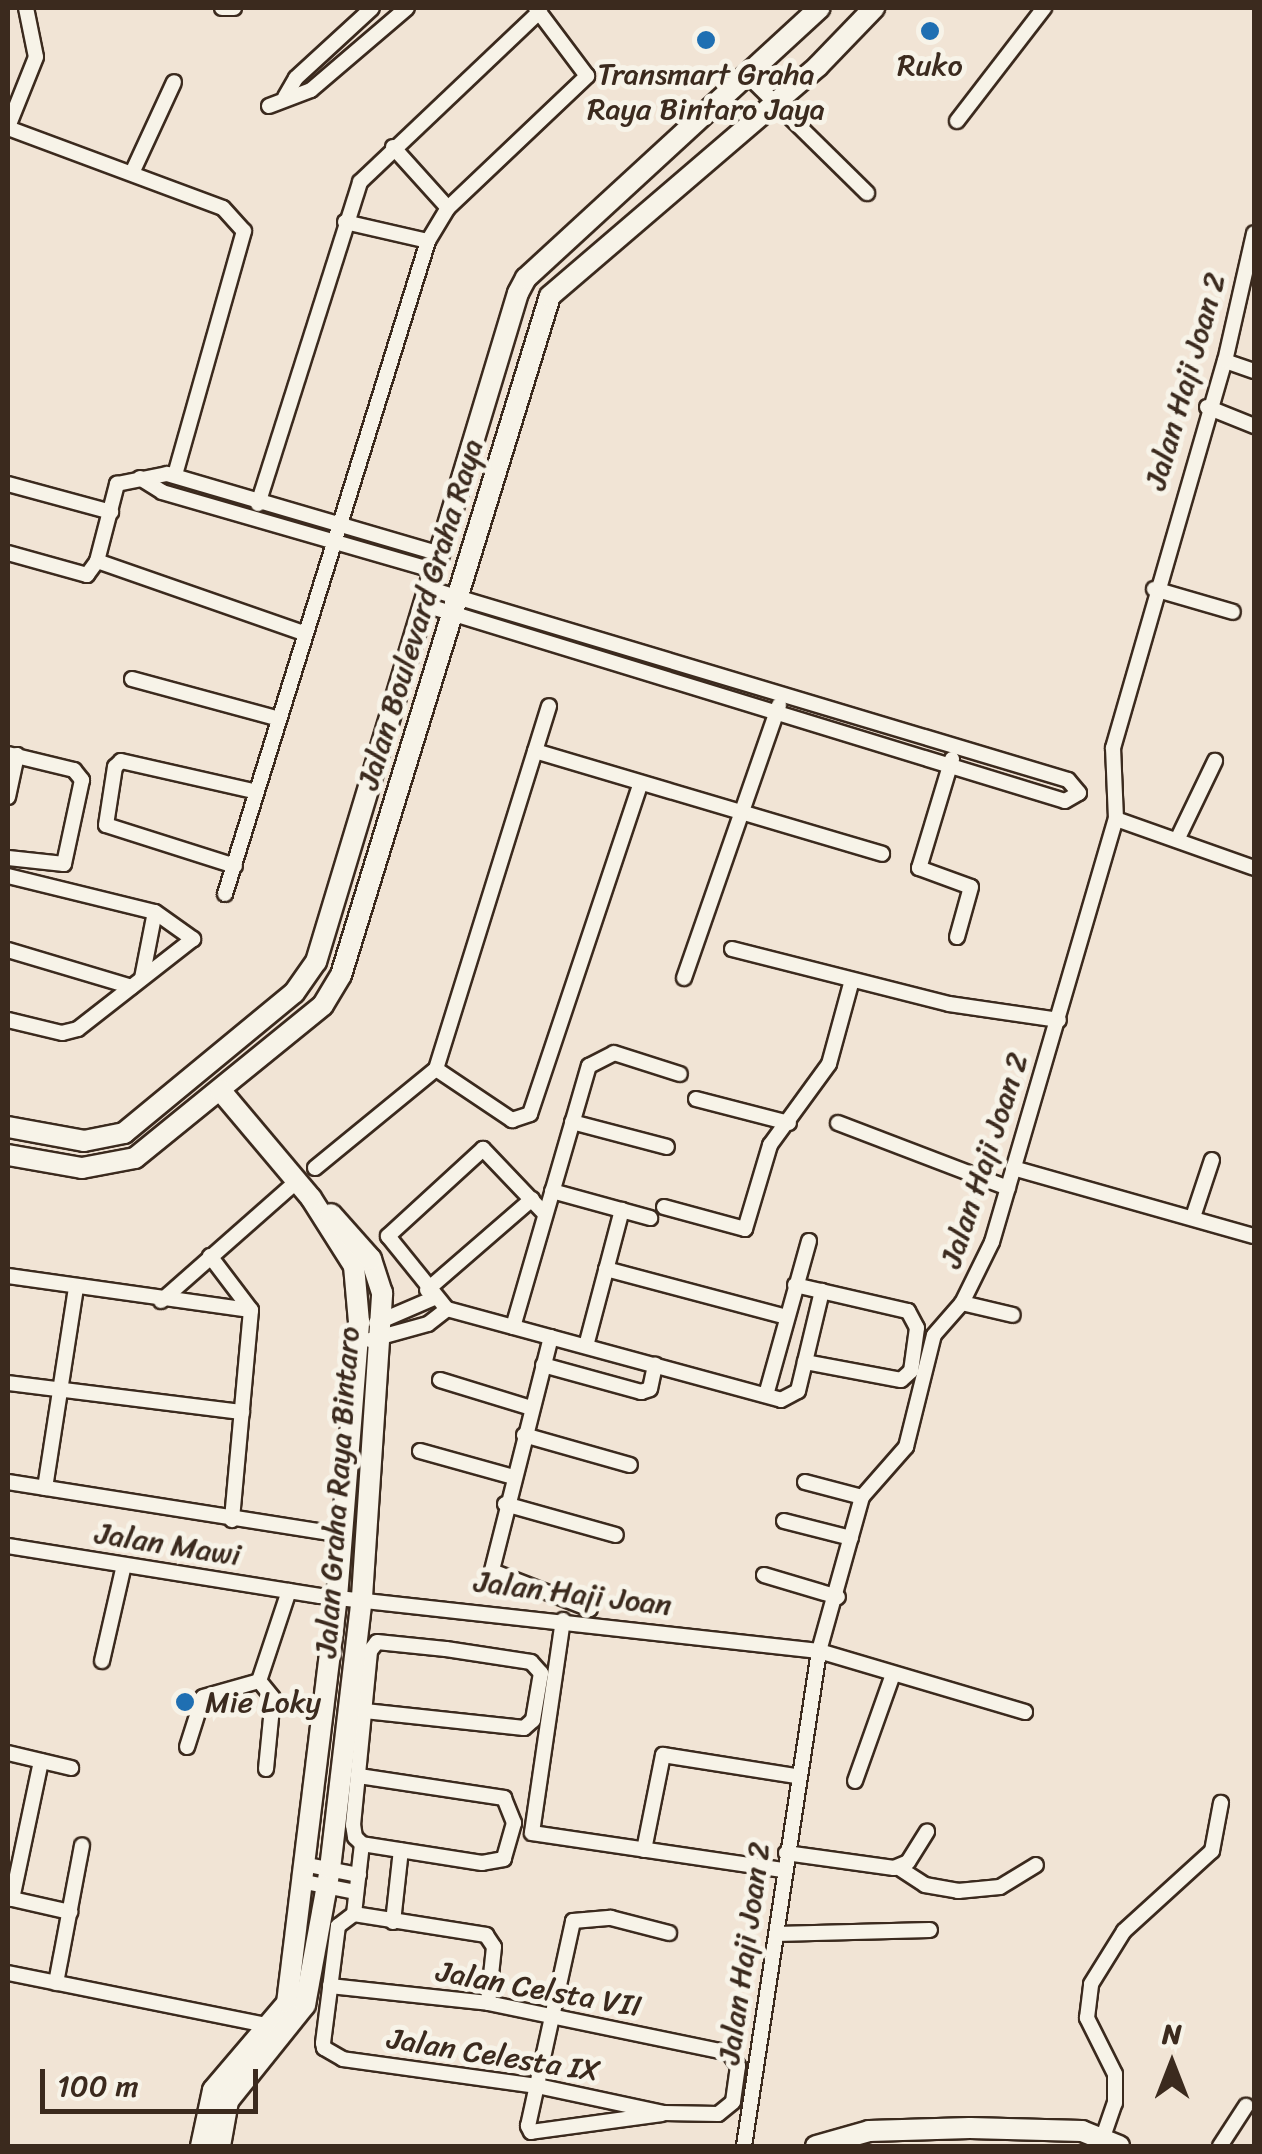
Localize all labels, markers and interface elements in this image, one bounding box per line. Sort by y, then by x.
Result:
marker: Ruko [919,20,941,42]
marker: Transmart Graha Raya Bintaro Jaya [695,29,717,51]
place label: Ruko [897,47,963,83]
place label: Transmart Graha Raya Bintaro Jaya [587,56,825,126]
street label: Jalan Haji Joan 2 [1137,268,1233,494]
street label: Jalan Boulevard Graha Raya [350,435,490,793]
street label: Jalan Haji Joan 2 [932,1048,1036,1272]
street label: Jalan Graha Raya Bintaro [307,1325,367,1659]
street label: Jalan Mawi [93,1515,243,1573]
street label: Jalan Haji Joan [472,1563,674,1623]
place label: Mie Loky [205,1684,322,1720]
marker: Mie Loky [174,1691,196,1713]
street label: Jalan Haji Joan 2 [711,1839,777,2067]
street label: Jalan Celsta VII [434,1953,644,2025]
text: N [1162,2009,1182,2058]
north arrow [1122,2014,1222,2114]
street label: Jalan Celesta IX [385,2020,603,2090]
scale bar [45,2049,262,2111]
text: 100 m [57,2059,139,2113]

